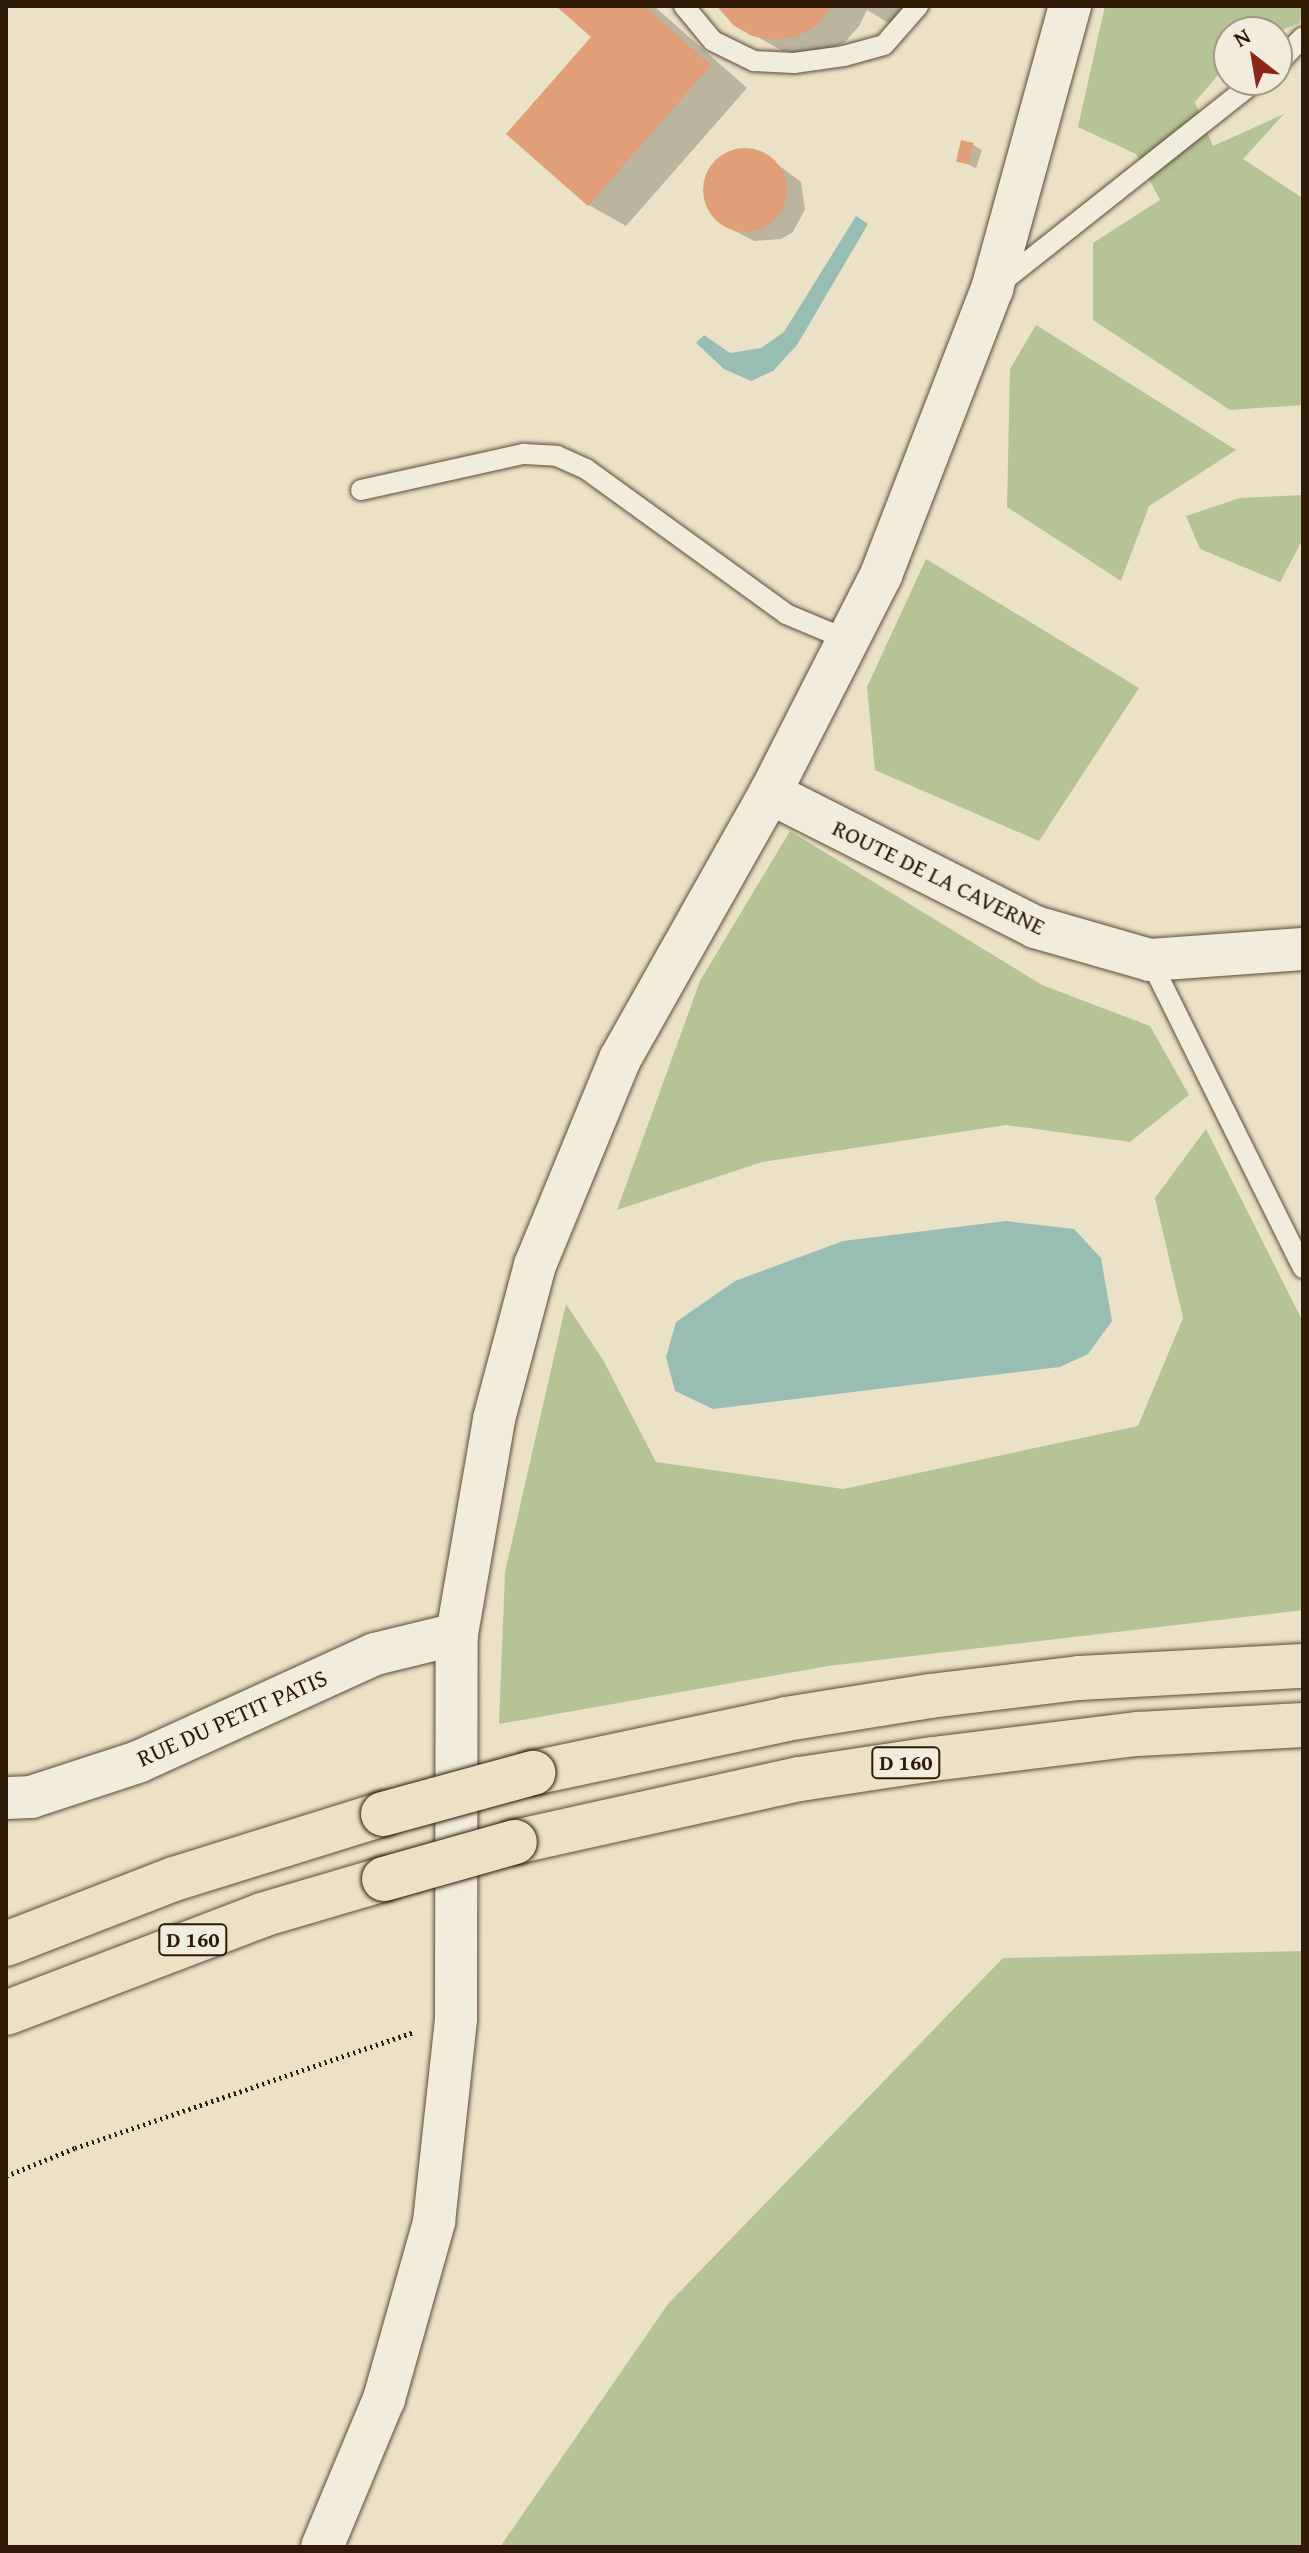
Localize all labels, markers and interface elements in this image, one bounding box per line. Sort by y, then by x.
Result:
north arrow [1213,16,1293,96]
text: N [1227,20,1256,55]
street label: ROUTE DE LA CAVERNE [828,813,1050,941]
street label: RUE DU PETIT PATIS [133,1663,331,1773]
road number: D 160 [870,1745,942,1781]
road number: D 160 [157,1922,229,1958]

